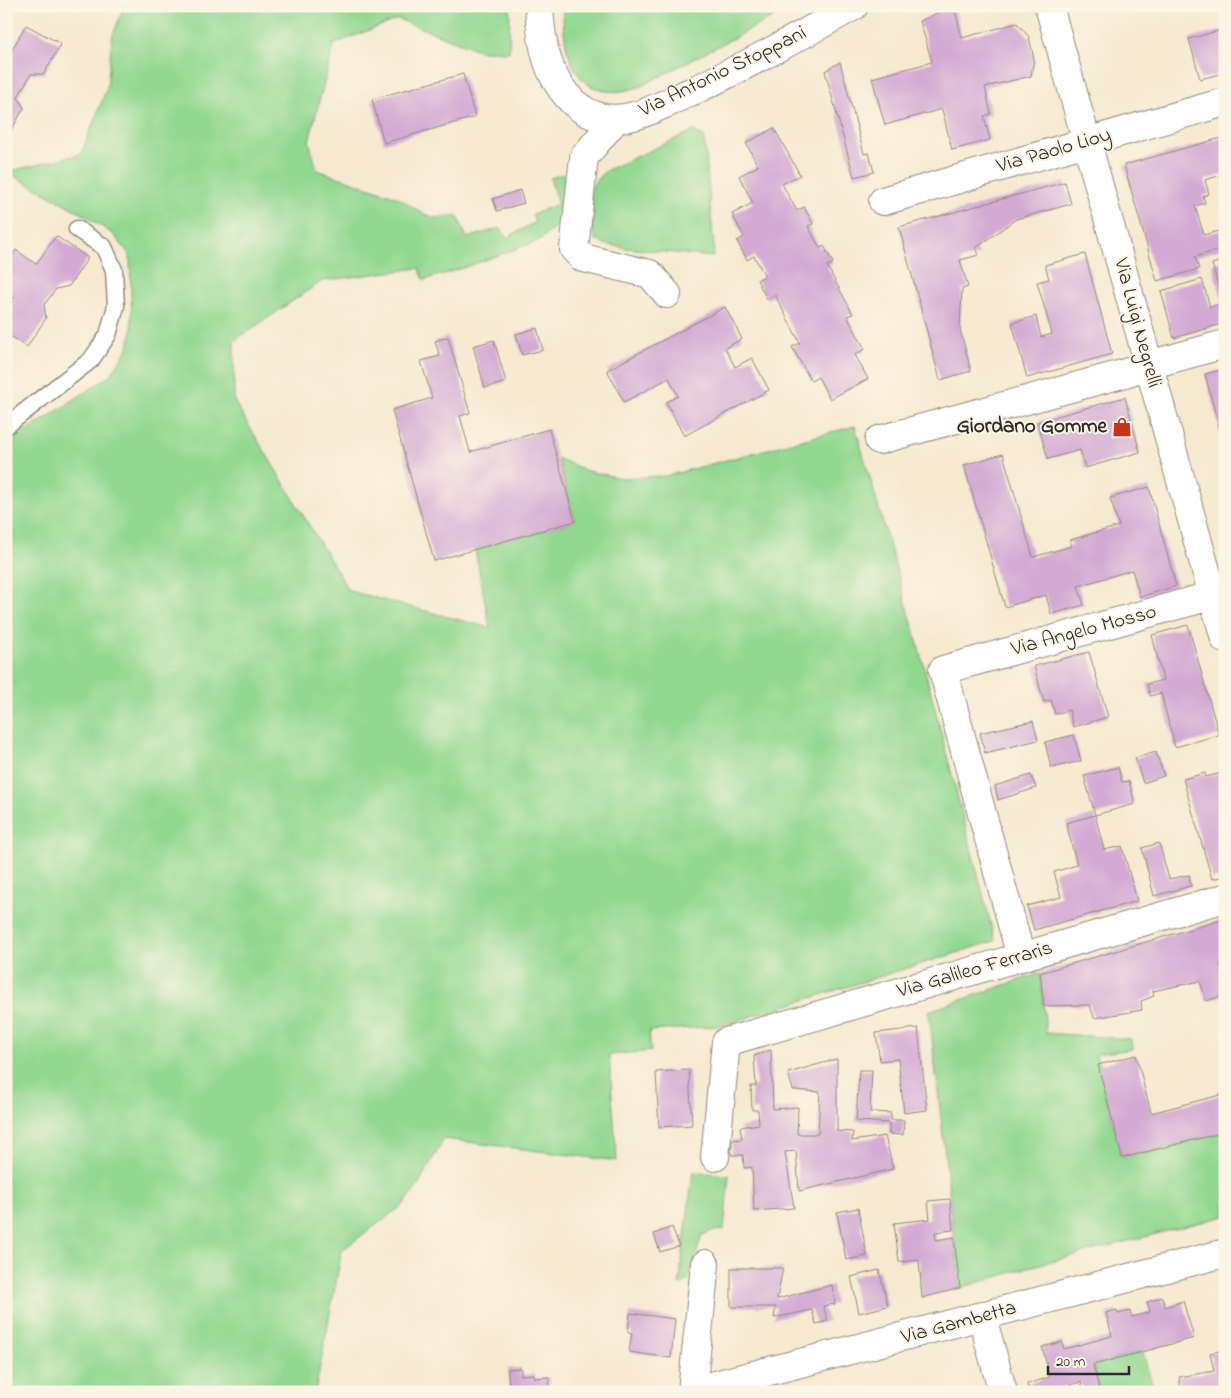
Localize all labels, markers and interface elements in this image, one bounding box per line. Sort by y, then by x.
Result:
street label: Via Antonio Stoppani [633,18,812,126]
street label: Via Paolo Lioy [992,120,1115,184]
street label: Via Luigi Negrelli [1103,254,1169,392]
place label: Giordano Gomme [957,412,1108,442]
shop icon: Giordano Gomme [1111,416,1133,438]
street label: Via Angelo Mosso [1007,597,1160,667]
street label: Via Galileo Ferraris [893,933,1056,1007]
street label: Via Gambetta [897,1293,1020,1353]
scale bar [1048,1343,1130,1375]
text: 20 m [1056,1351,1086,1373]

